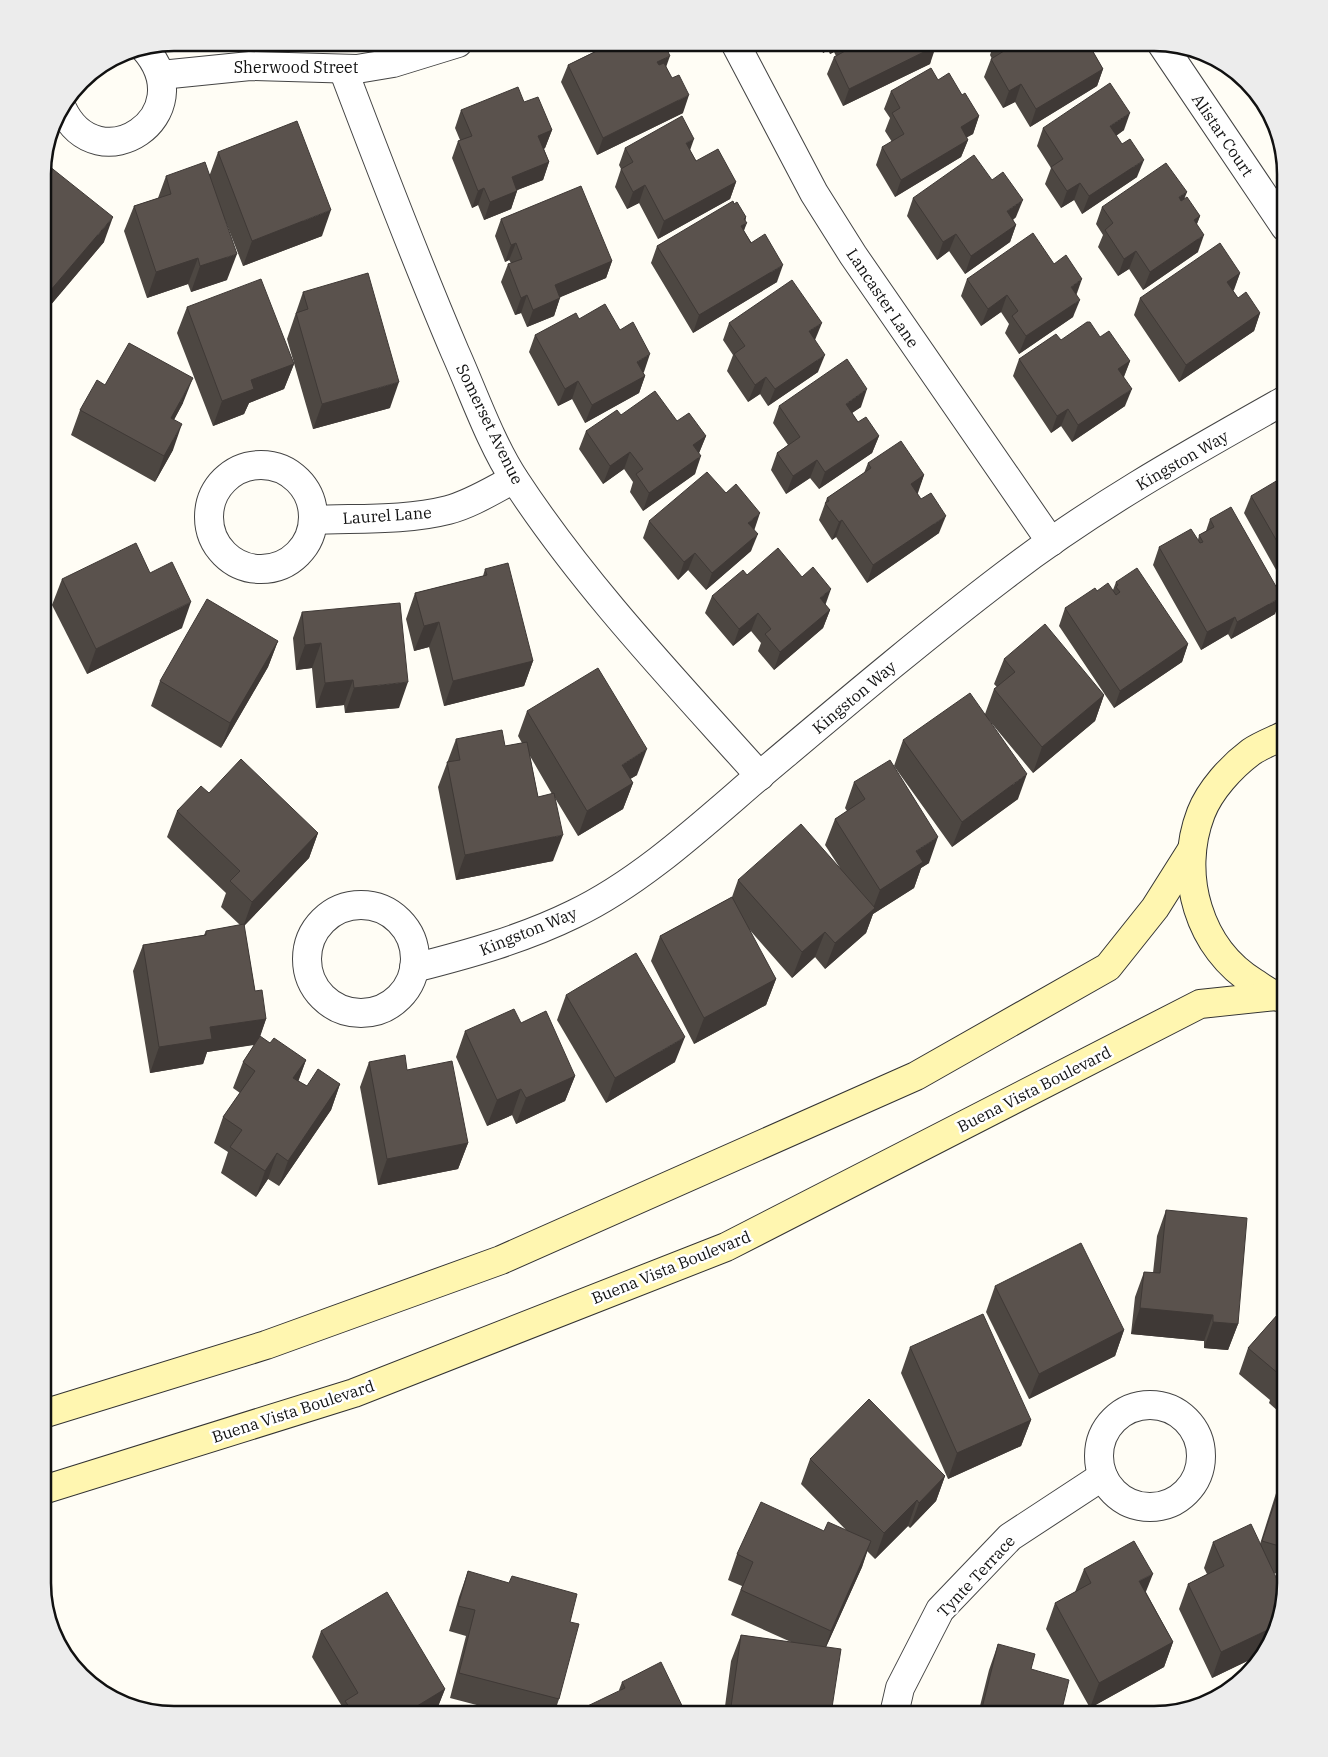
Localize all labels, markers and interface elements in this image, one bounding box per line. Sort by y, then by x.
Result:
street label: Sherwood Street [234,57,359,77]
street label: Alistar Court [1188,90,1258,181]
street label: Lancaster Lane [843,245,923,351]
street label: Somerset Avenue [452,361,528,487]
street label: Kingston Way [1132,425,1232,494]
street label: Laurel Lane [342,502,432,528]
street label: Kingston Way [808,656,900,738]
street label: Kingston Way [476,902,580,960]
street label: Buena Vista Boulevard [954,1041,1114,1136]
street label: Buena Vista Boulevard [589,1226,754,1308]
street label: Buena Vista Boulevard [209,1375,377,1447]
street label: Tynte Terrace [933,1531,1019,1621]

